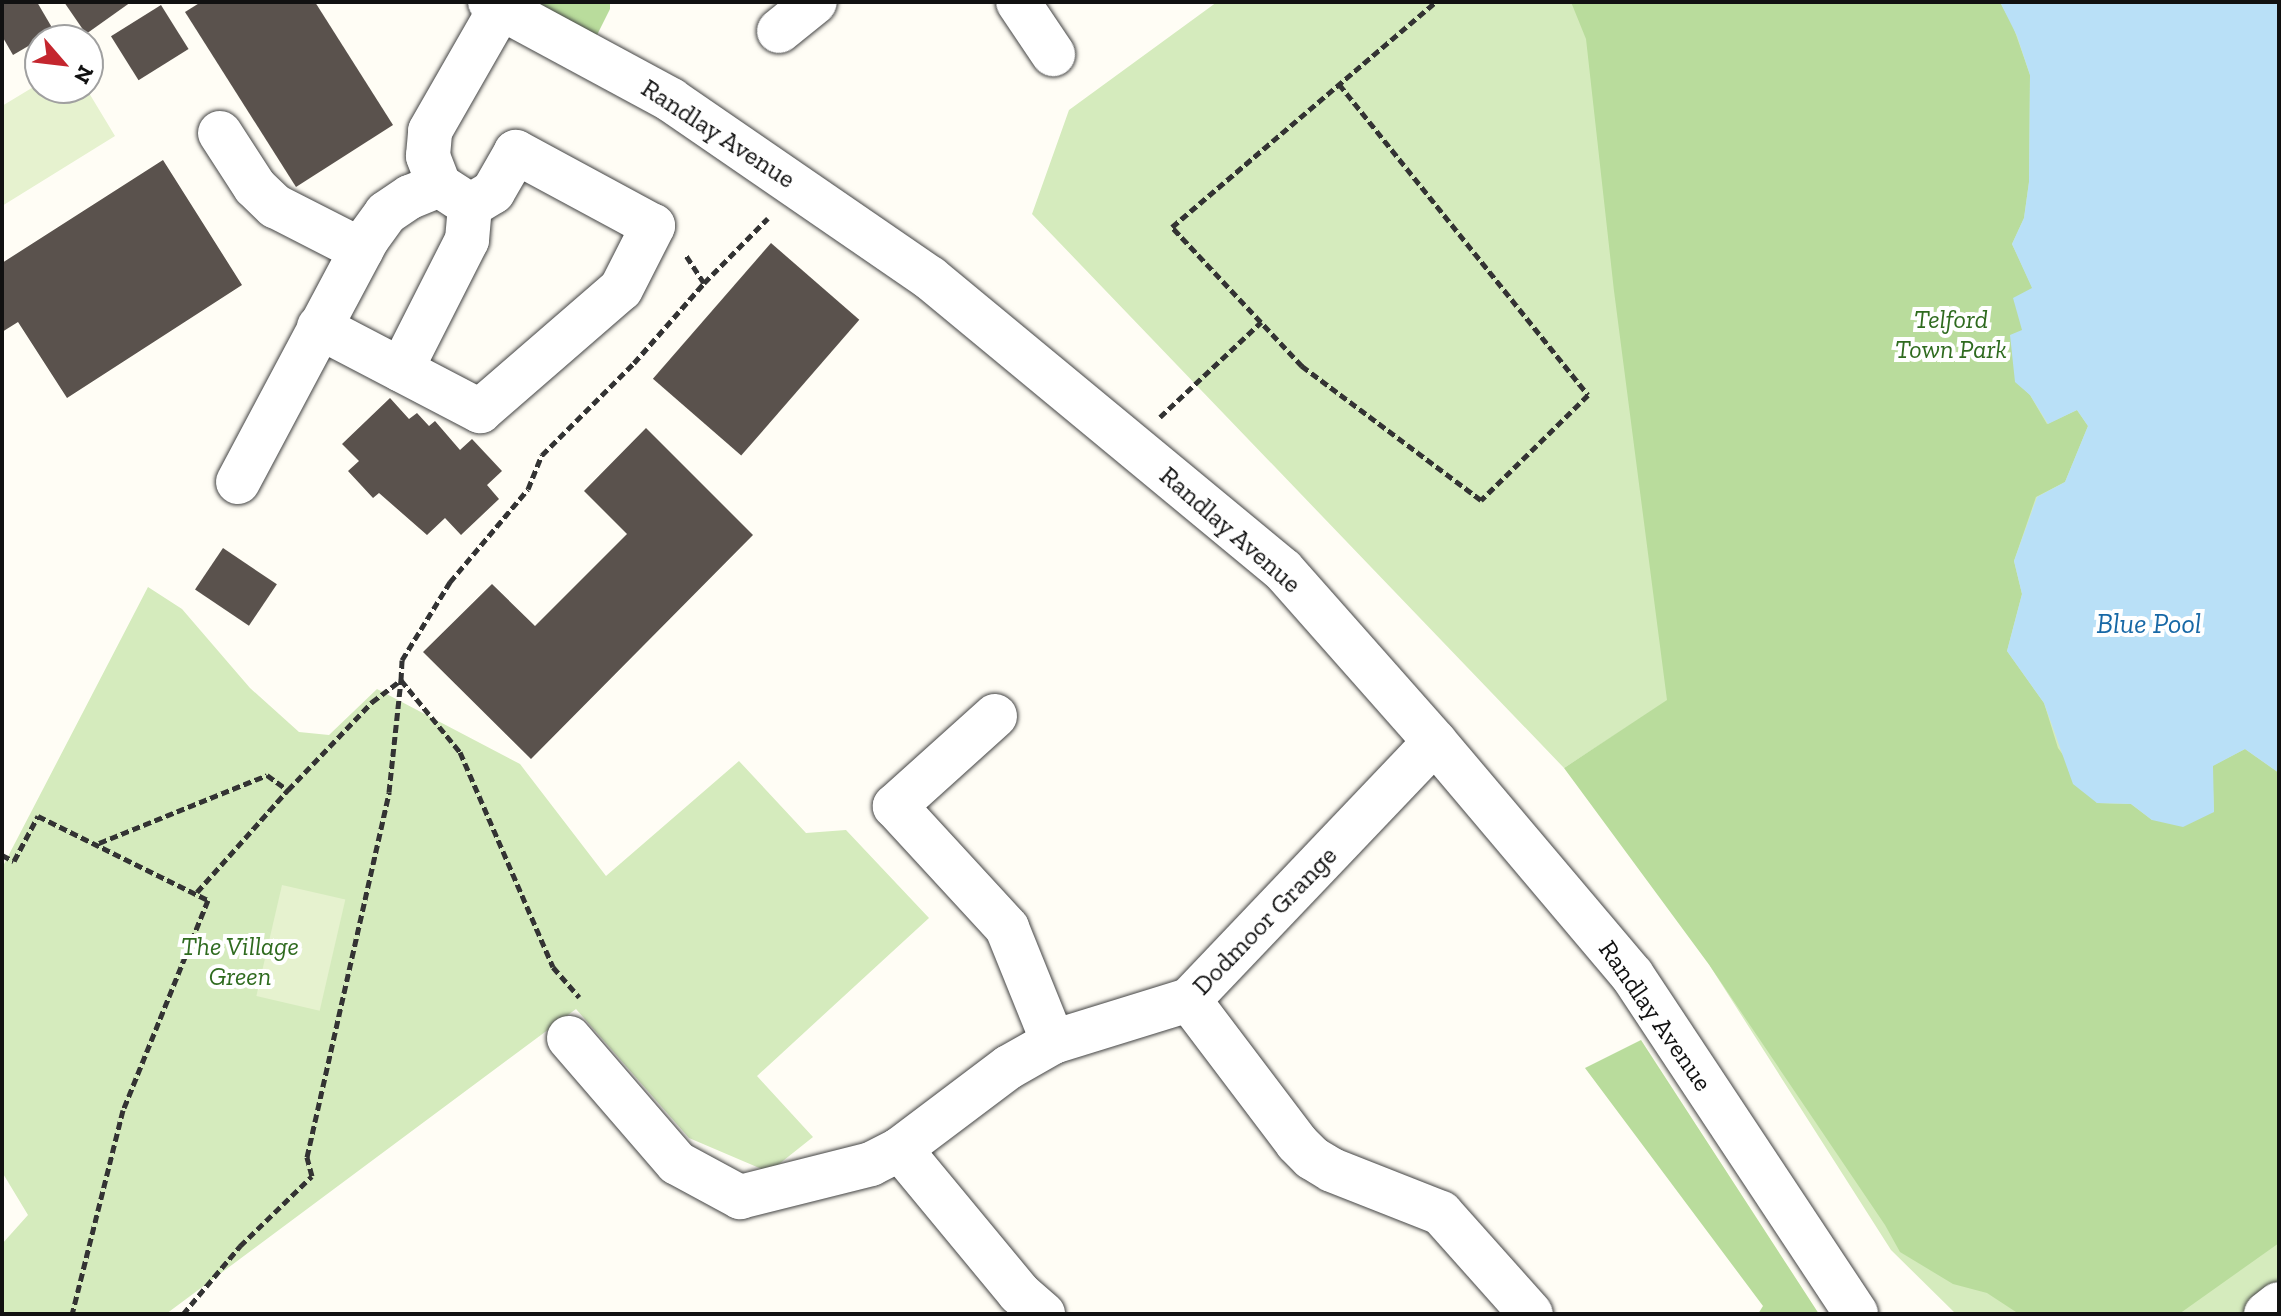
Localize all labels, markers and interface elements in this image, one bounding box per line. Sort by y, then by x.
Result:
north arrow [24,24,104,104]
text: N [68,61,100,88]
street label: Randlay Avenue [635,72,801,196]
park label: Telford Town Park [1895,304,2007,366]
street label: Randlay Avenue [1152,460,1308,600]
water label: Blue Pool [2096,607,2202,641]
street label: Dodmoor Grange [1186,840,1344,1002]
park label: The Village Green [181,931,299,992]
street label: Randlay Avenue [1591,934,1719,1098]

